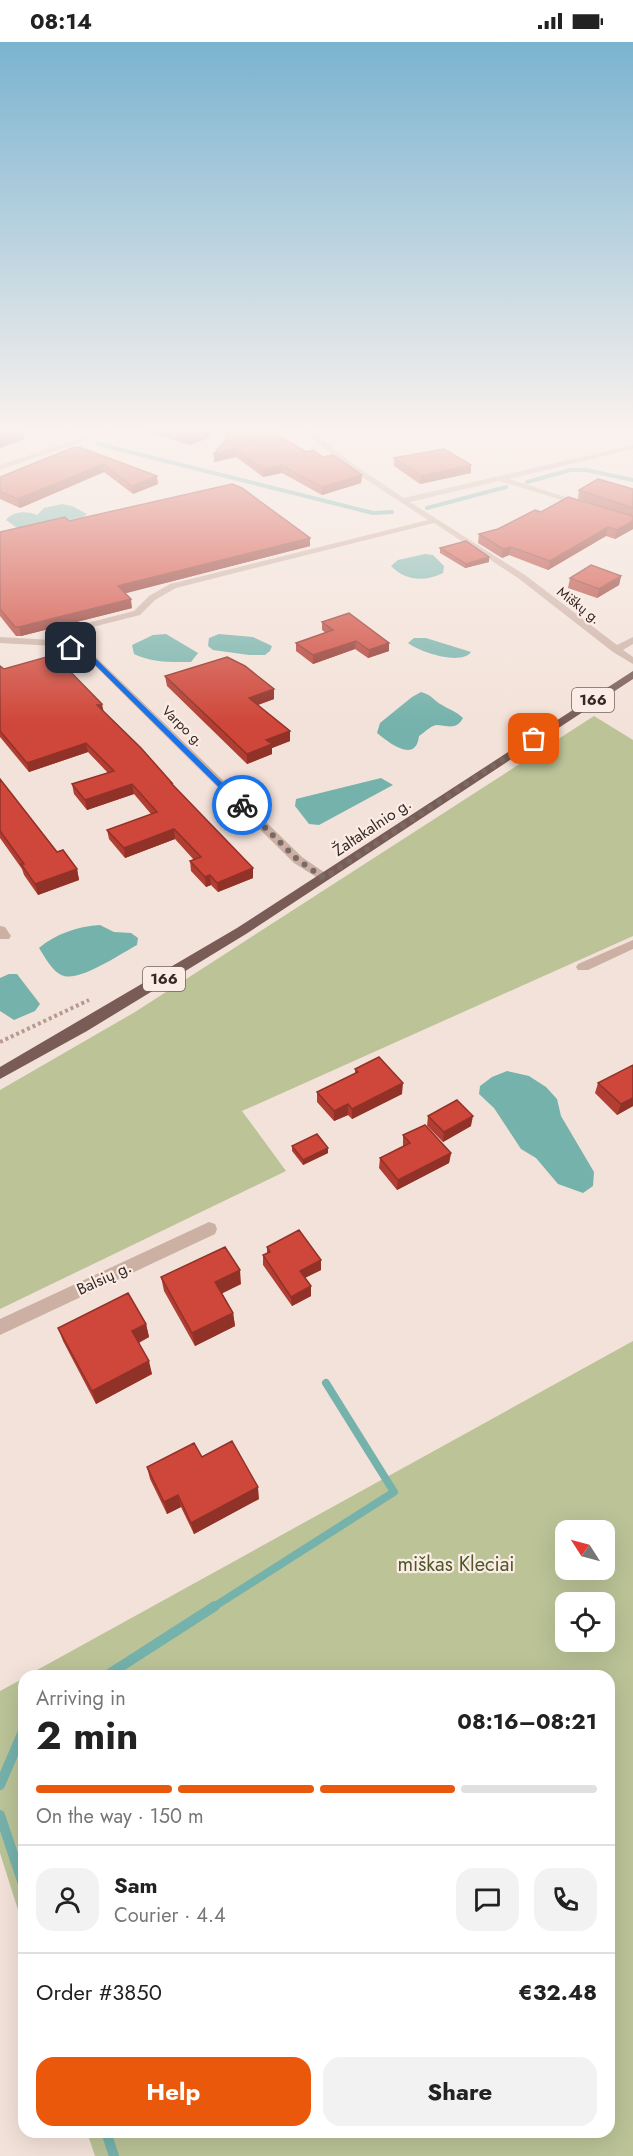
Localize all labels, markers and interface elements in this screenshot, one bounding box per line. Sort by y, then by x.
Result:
text: 08:14 [30,5,92,37]
street label: Miškų g. [553,582,605,628]
pin [45,622,96,673]
icon: home [54,631,87,664]
road number: 166 [572,688,614,712]
street label: Varpo g. [158,701,208,751]
pin [508,713,559,764]
icon: bag [517,722,550,755]
courier [212,775,272,835]
icon: bike [226,789,259,822]
street label: Žaltakalnio g. [328,792,416,862]
road number: 166 [143,967,185,991]
street label: Balsių g. [73,1255,135,1301]
north arrow [555,1520,615,1580]
map controls [555,1520,615,1652]
park label: miškas Kleciai [397,1550,515,1579]
button: locate [555,1592,615,1652]
text: Arriving in [36,1684,126,1713]
text: 08:16–08:21 [457,1705,597,1737]
text: 2 min [36,1707,138,1764]
text: On the way · 150 m [36,1802,204,1831]
button: person [36,1868,99,1931]
button: chat [456,1868,519,1931]
button: phone [534,1868,597,1931]
text: Sam [114,1869,158,1901]
text: Courier · 4.4 [114,1901,226,1930]
text: Order #3850 [36,1976,162,2008]
text: €32.48 [518,1976,597,2008]
button: Help [36,2057,311,2126]
button: Share [323,2057,597,2126]

